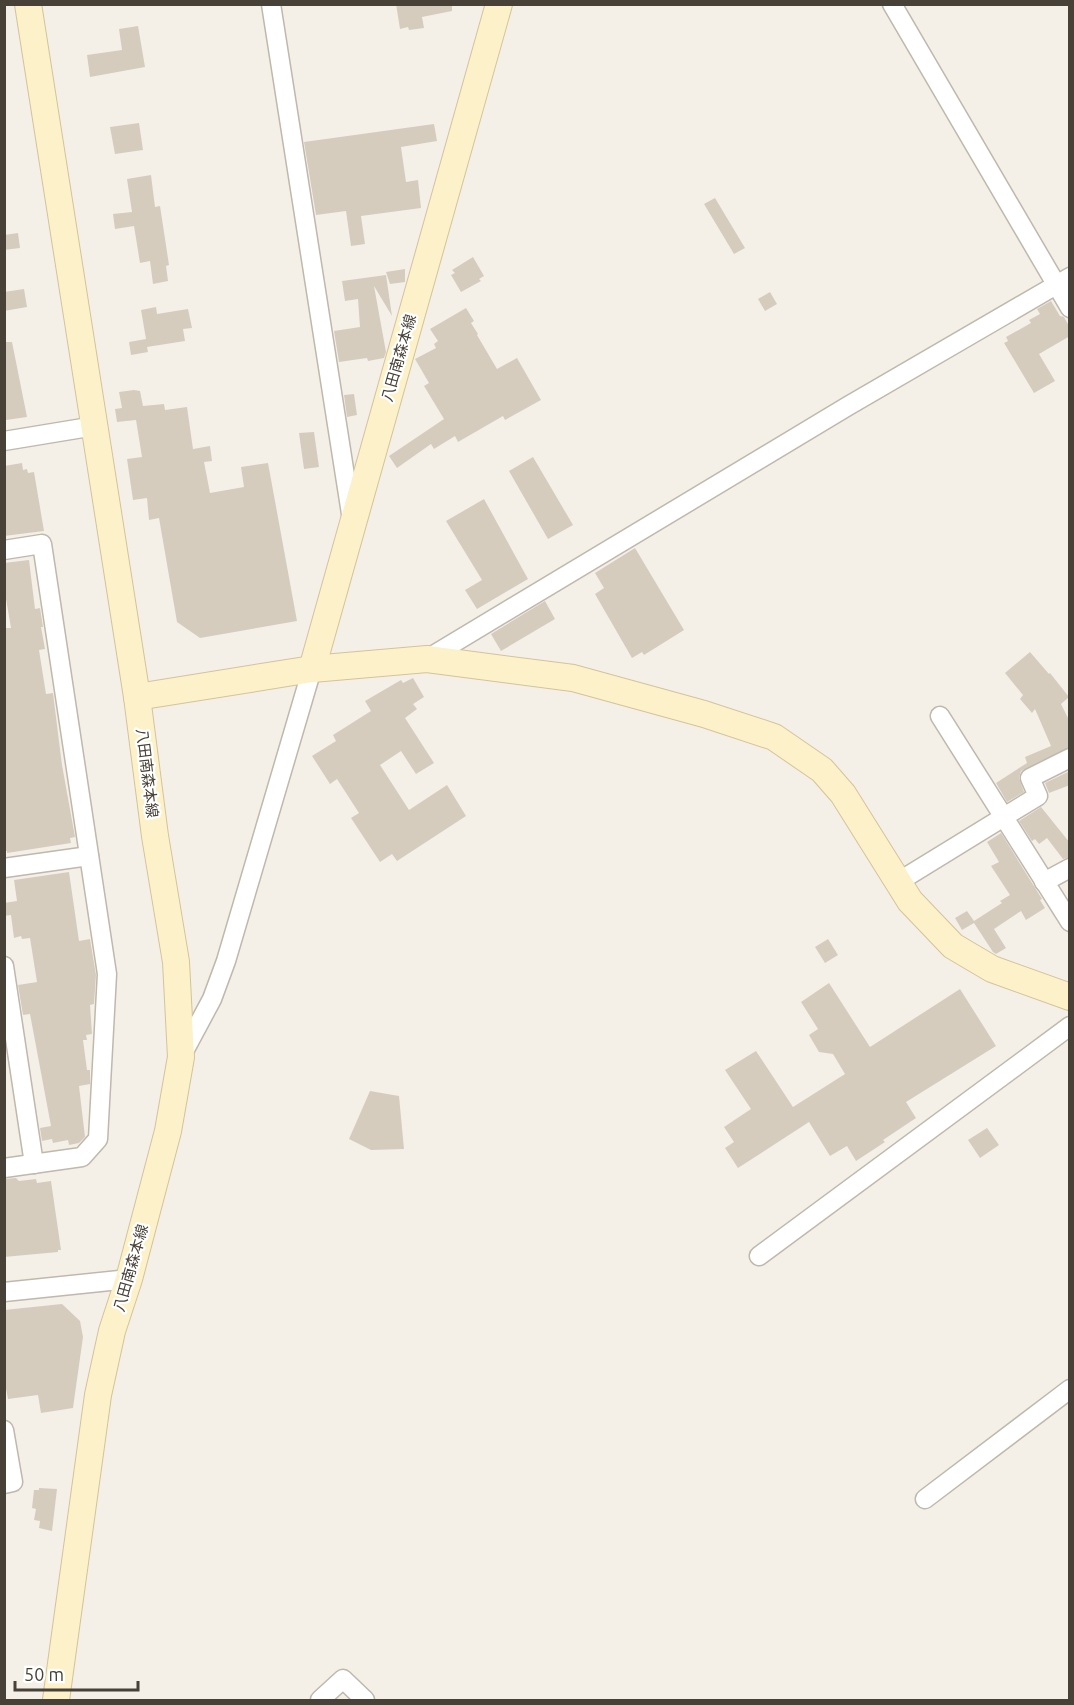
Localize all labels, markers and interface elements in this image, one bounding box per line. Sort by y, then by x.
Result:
street label: 八田南森本線 [378,312,419,403]
street label: 八田南森本線 [134,727,161,819]
street label: 八田南森本線 [110,1222,151,1313]
scale bar [15,1654,138,1692]
text: 50 m [24,1664,64,1684]

